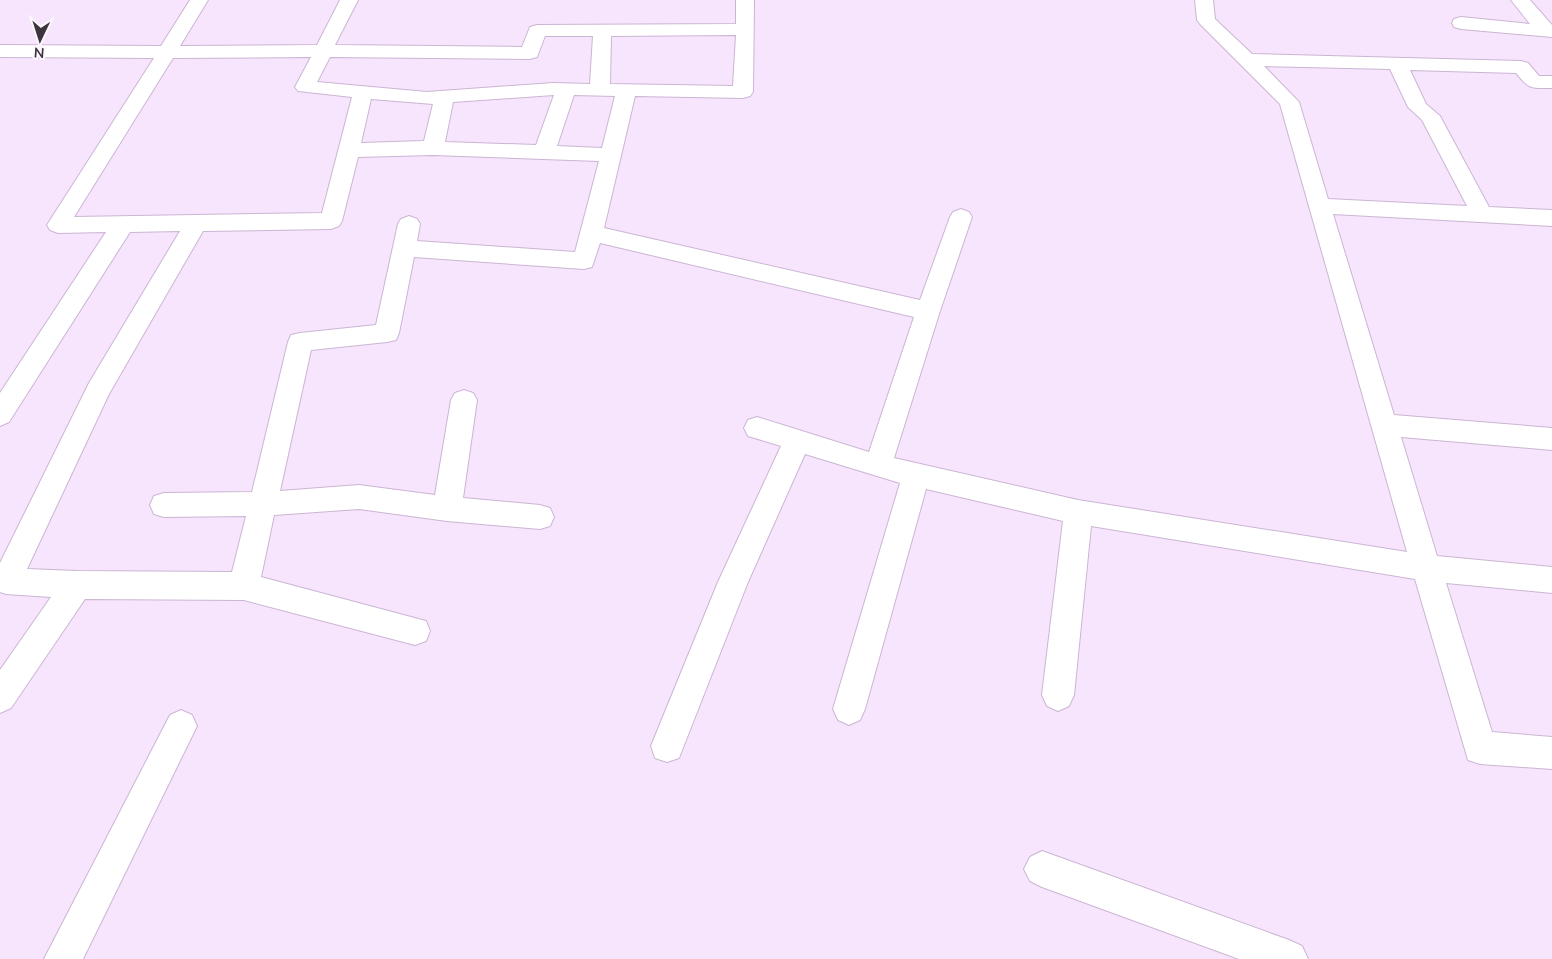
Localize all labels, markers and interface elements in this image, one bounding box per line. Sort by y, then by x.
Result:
north arrow [15,15,65,65]
text: N [33,44,45,62]

